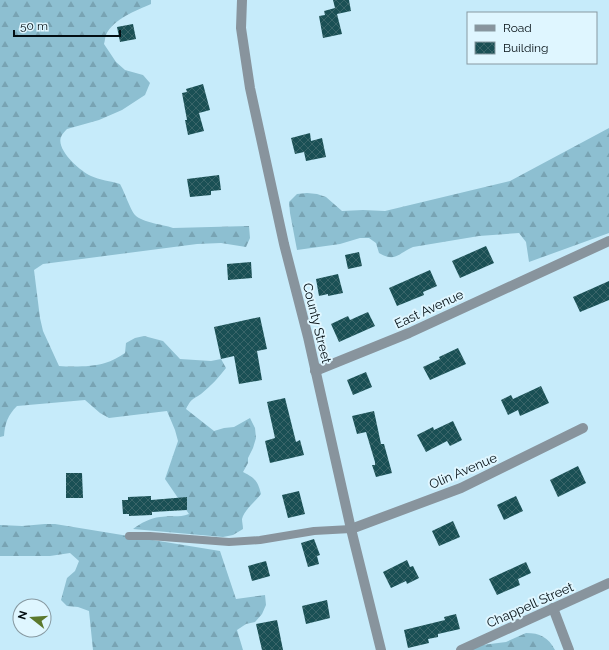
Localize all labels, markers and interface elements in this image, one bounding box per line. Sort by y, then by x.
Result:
scale bar [14,12,120,38]
legend [467,12,597,64]
text: 50 m [20,19,48,33]
text: Road [503,21,532,35]
text: Building [503,41,549,55]
street label: County Street [300,281,334,365]
street label: East Avenue [392,286,466,331]
street label: Olin Avenue [427,450,500,492]
street label: Chappell Street [484,579,576,631]
north arrow [12,598,52,638]
text: N [15,609,30,621]

